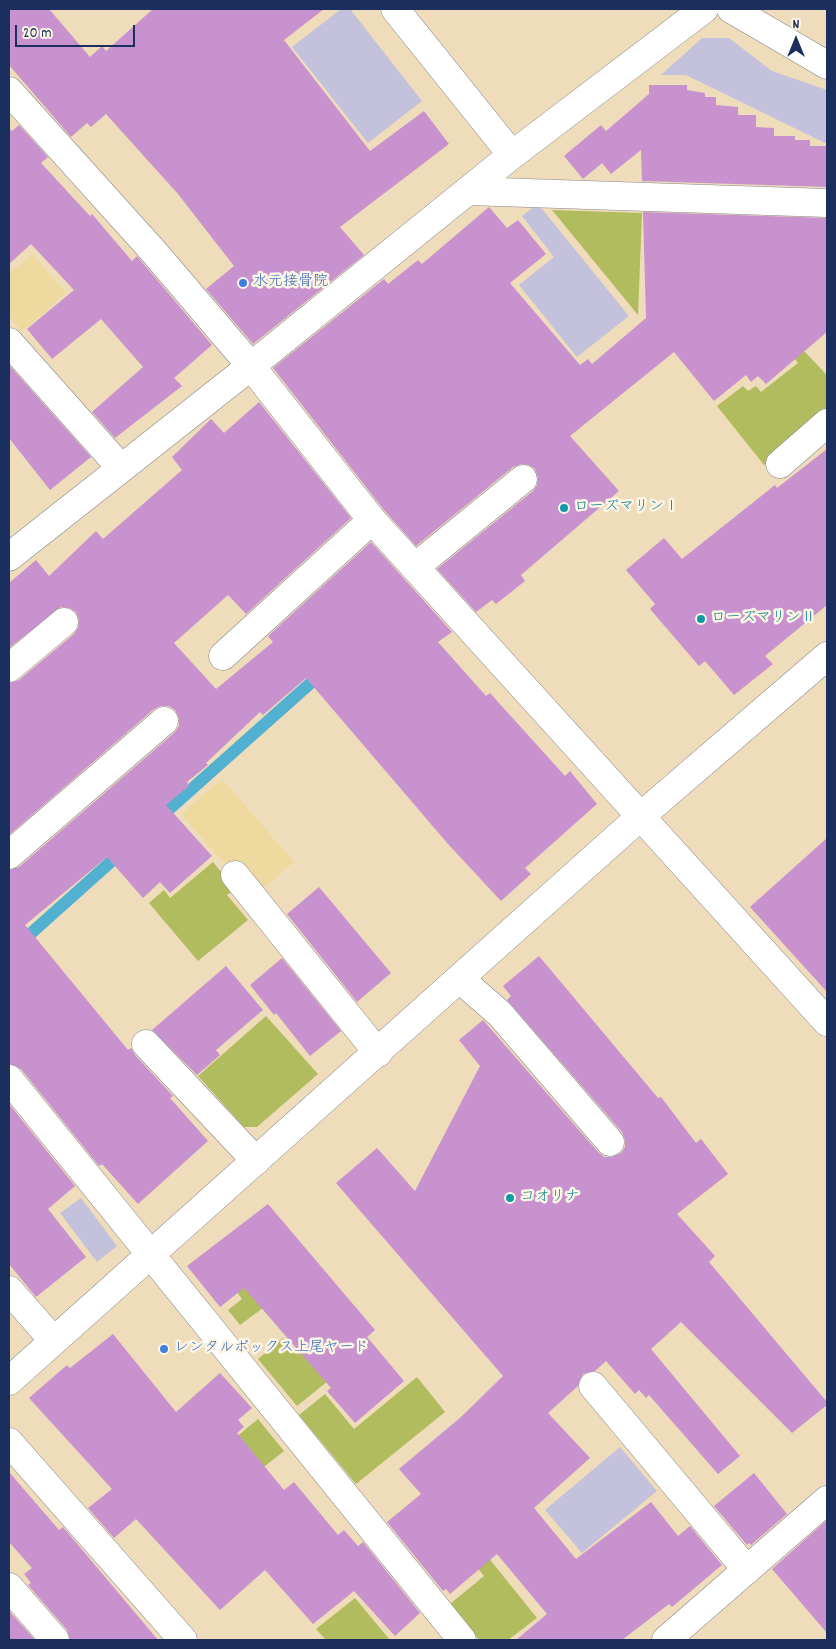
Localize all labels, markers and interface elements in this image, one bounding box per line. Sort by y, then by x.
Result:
scale bar [18,15,138,47]
north arrow [771,15,821,65]
text: N [793,15,799,35]
text: 20 m [23,23,51,45]
place label: 水元接骨院 [253,274,328,292]
marker: 水元接骨院 [237,277,249,289]
place label: ローズマリンⅠ [574,499,679,517]
marker: ローズマリンⅠ [558,502,570,514]
place label: ローズマリンⅡ [711,610,816,628]
marker: ローズマリンⅡ [695,613,707,625]
place label: コオリナ [520,1189,580,1207]
marker: コオリナ [504,1192,516,1204]
place label: レンタルボックス上尾ヤード [174,1340,369,1358]
marker: レンタルボックス上尾ヤード [158,1343,170,1355]

